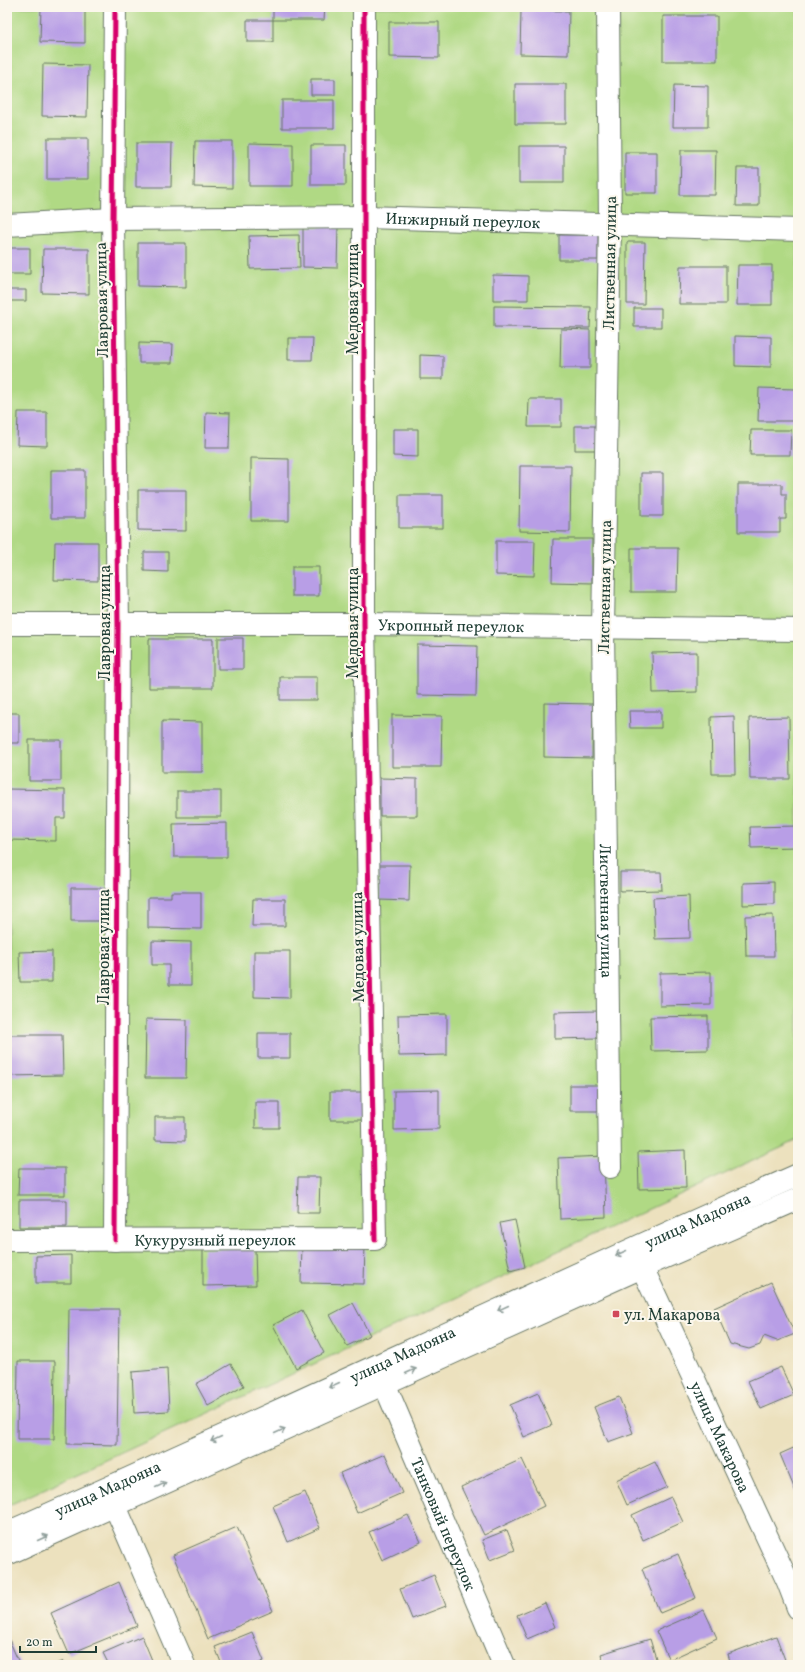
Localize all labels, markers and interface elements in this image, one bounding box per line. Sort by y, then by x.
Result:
street label: Лиственная улица [599,196,623,330]
street label: Инжирный переулок [385,209,541,235]
street label: Лавровая улица [91,242,115,358]
street label: Медовая улица [343,243,365,355]
street label: Лиственная улица [594,520,618,654]
street label: Лавровая улица [95,565,117,681]
street label: Медовая улица [343,567,365,679]
street label: Укропный переулок [378,615,525,639]
street label: Лиственная улица [593,843,617,978]
street label: Лавровая улица [94,889,116,1005]
street label: Медовая улица [347,891,371,1003]
street label: улица Мадояна [642,1188,755,1255]
street label: Кукурузный переулок [134,1230,296,1253]
one-way arrow [616,1250,628,1257]
one-way arrow [498,1304,510,1312]
place label: ул. Макарова [624,1305,721,1327]
marker: ул. Макарова [611,1309,621,1319]
street label: улица Мадояна [347,1322,460,1390]
one-way arrow [404,1367,416,1375]
street label: улица Макарова [684,1378,754,1497]
one-way arrow [329,1382,341,1389]
one-way arrow [273,1427,285,1434]
one-way arrow [210,1436,222,1443]
street label: Танковый переулок [404,1455,480,1595]
street label: улица Мадояна [52,1457,165,1523]
one-way arrow [155,1481,167,1488]
one-way arrow [36,1534,48,1541]
scale bar [20,1628,96,1654]
text: 20 m [26,1635,53,1651]

